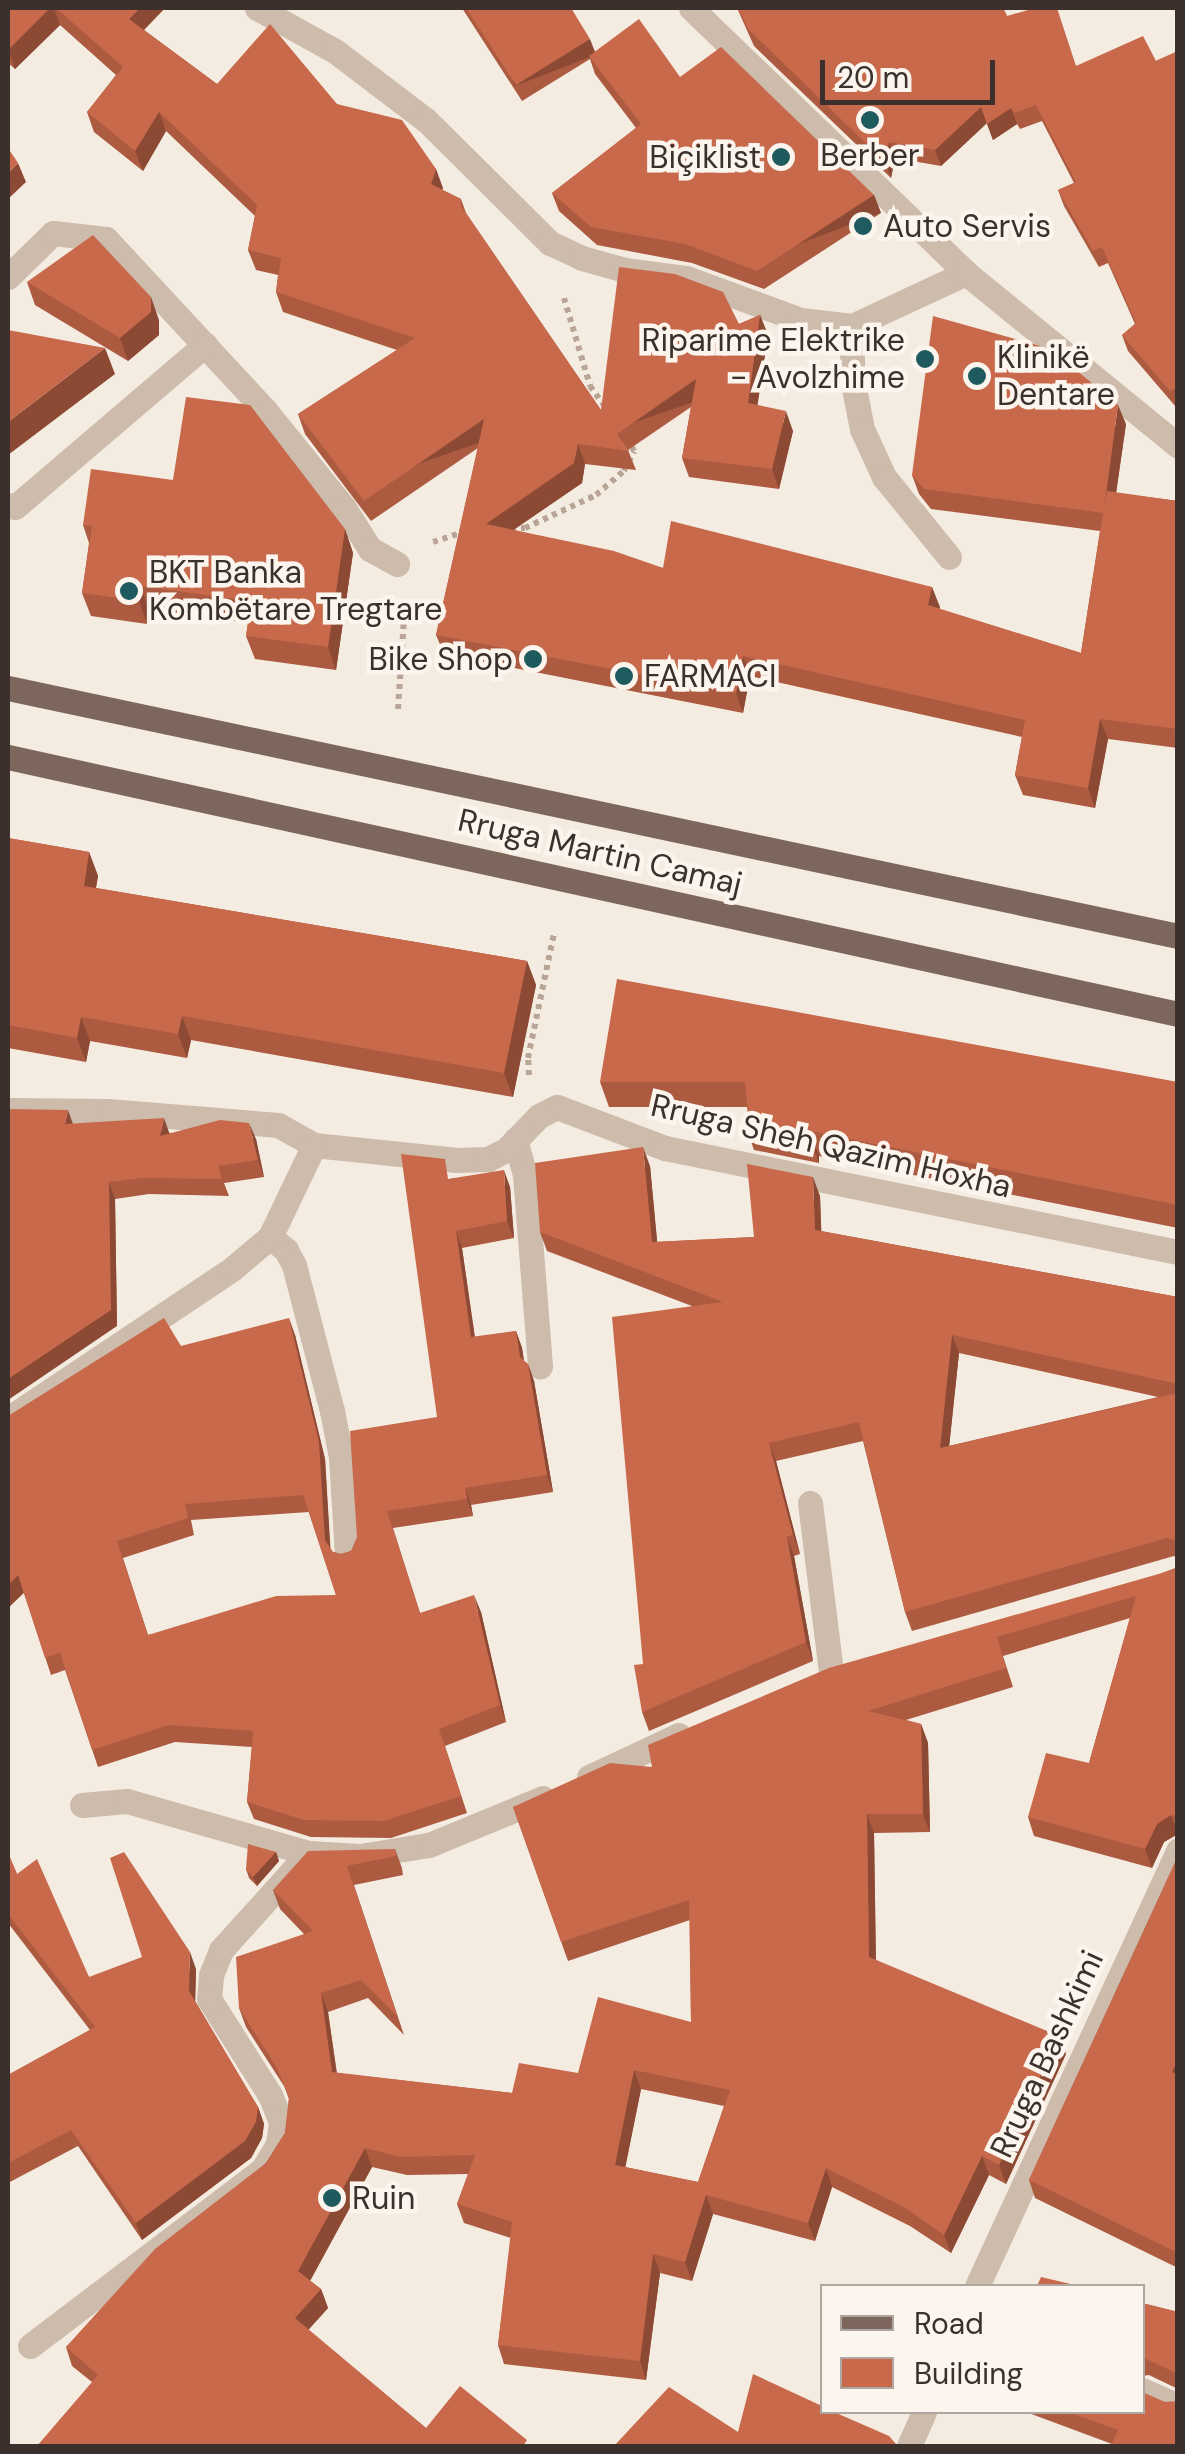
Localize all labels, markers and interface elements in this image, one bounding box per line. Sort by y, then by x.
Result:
scale bar [825,40,1000,102]
text: 20 m [837,58,909,97]
marker: Berber [859,109,881,131]
place label: Berber [820,136,920,174]
place label: Biçiklist [649,138,761,176]
marker: Biçiklist [770,146,792,168]
place label: Auto Servis [883,207,1051,245]
marker: Auto Servis [852,215,874,237]
place label: Riparime Elektrike - Avolzhime [641,322,905,397]
place label: Klinikë Dentare [997,339,1115,414]
marker: Riparime Elektrike - Avolzhime [914,348,936,370]
marker: Klinikë Dentare [966,365,988,387]
place label: BKT Banka Kombëtare Tregtare [149,554,442,629]
marker: BKT Banka Kombëtare Tregtare [118,580,140,602]
place label: Bike Shop [368,640,513,678]
marker: Bike Shop [522,648,544,670]
place label: FARMACI [644,657,776,695]
marker: FARMACI [613,665,635,687]
street label: Rruga Martin Camaj [454,801,746,903]
street label: Rruga Sheh Qazim Hoxha [647,1086,1015,1206]
street label: Rruga Bashkimi [982,1944,1112,2164]
place label: Ruin [352,2179,415,2217]
marker: Ruin [321,2187,343,2209]
legend [820,2284,1145,2414]
text: Road [914,2304,984,2343]
text: Building [914,2354,1023,2393]

